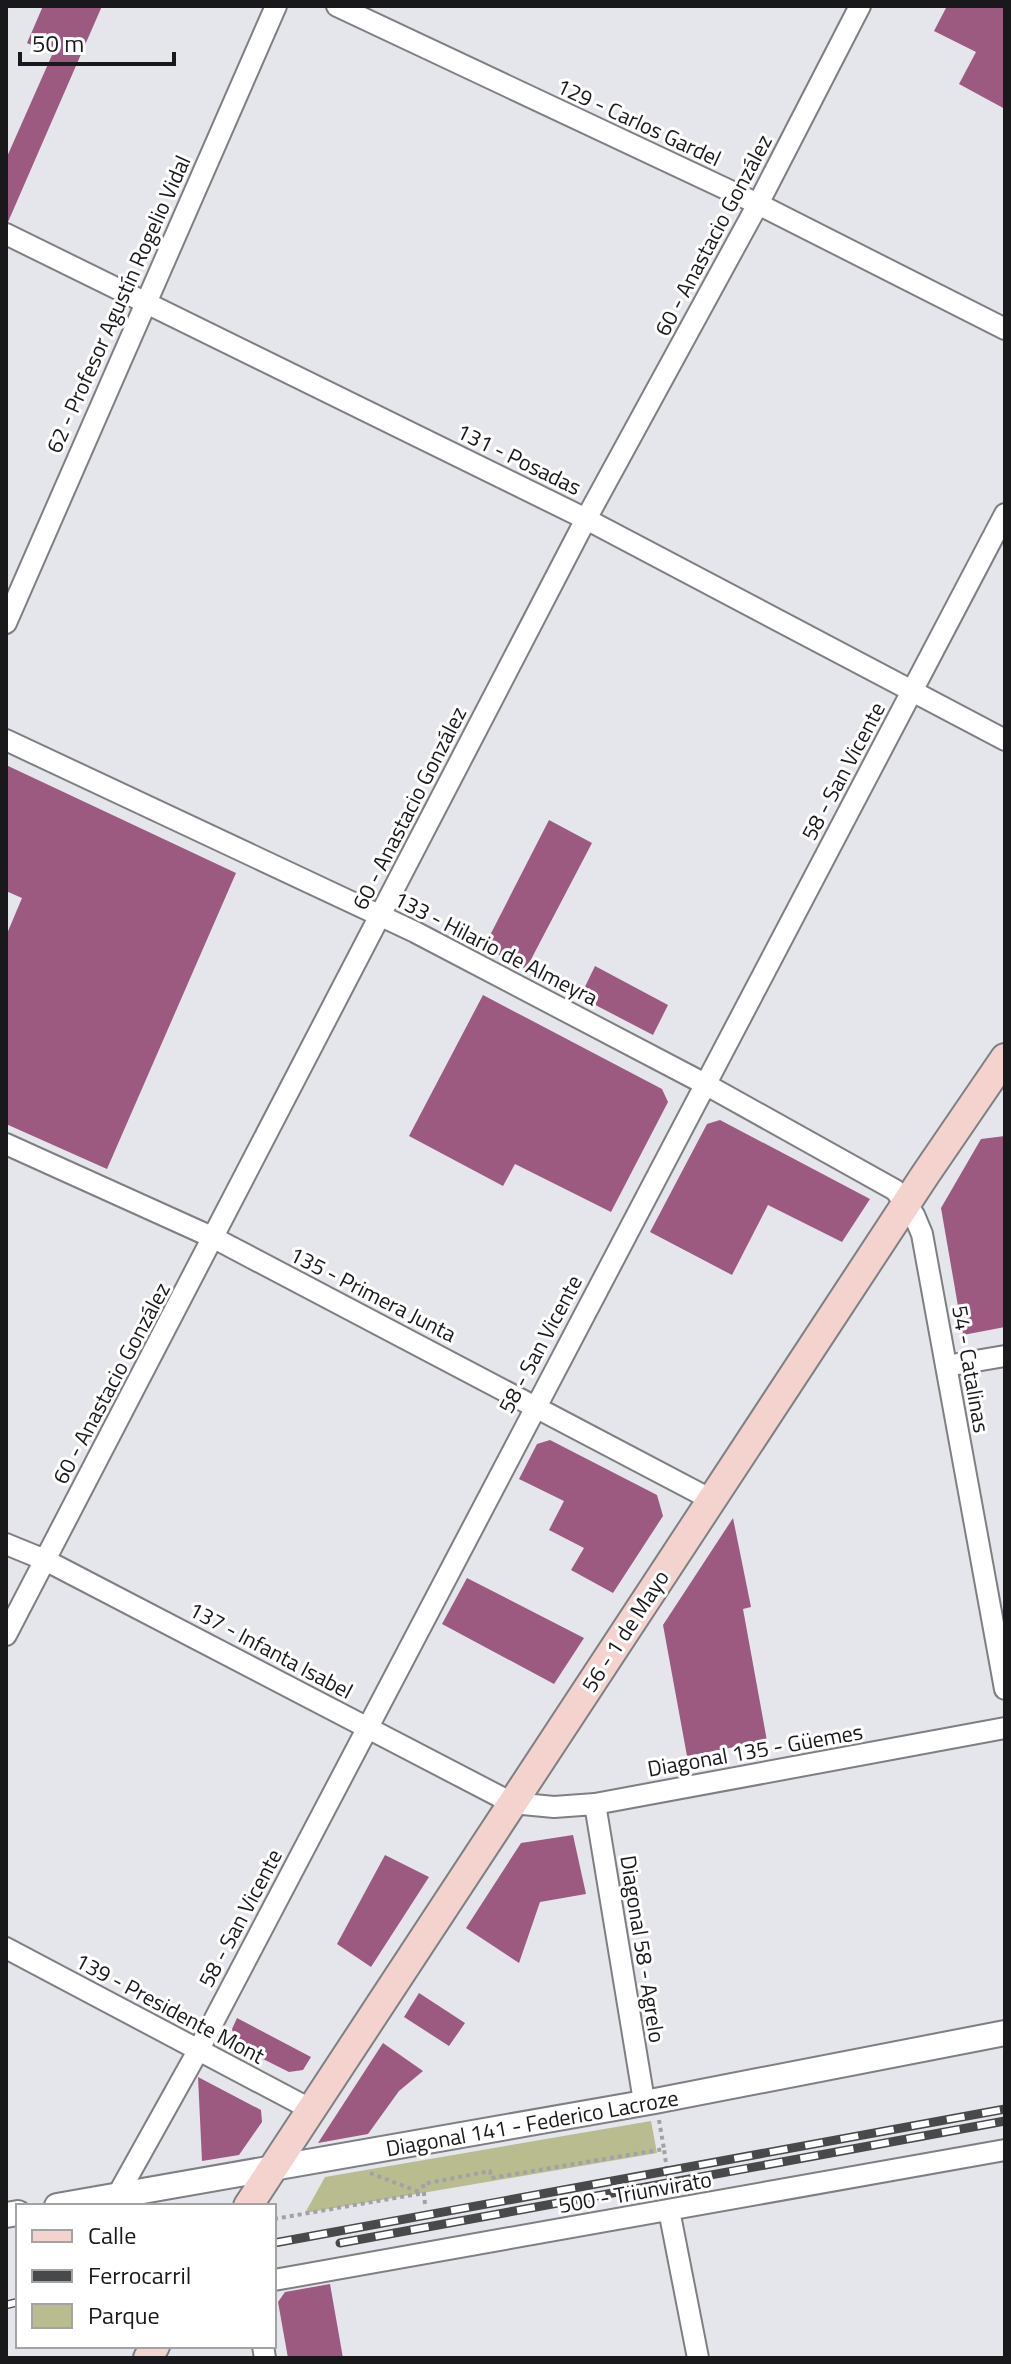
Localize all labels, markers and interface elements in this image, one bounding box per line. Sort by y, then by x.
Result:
scale bar [20,16,174,66]
text: 50 m [32,25,84,61]
street label: 129 - Carlos Gardel [551,69,727,175]
street label: 60 - Anastacio González [645,128,781,342]
street label: 62 - Profesor Agustín Rogelio Vidal [37,150,199,458]
street label: 131 - Posadas [451,414,587,504]
street label: 58 - San Vicente [792,696,894,846]
street label: 60 - Anastacio González [343,701,475,915]
street label: 133 - Hilario de Almeyra [388,882,604,1014]
street label: 135 - Primera Junta [284,1237,462,1351]
street label: 58 - San Vicente [489,1269,591,1419]
street label: 60 - Anastacio González [43,1276,179,1490]
street label: 54 - Catalinas [943,1303,999,1435]
street label: 56 - 1 de Mayo [573,1563,677,1699]
street label: 137 - Infanta Isabel [183,1592,359,1708]
street label: Diagonal 135 - Güemes [645,1714,865,1786]
street label: 58 - San Vicente [189,1843,291,1993]
street label: Diagonal 58 - Agrelo [611,1853,675,2045]
street label: 139 - Presidente Mont [69,1944,271,2073]
street label: Diagonal 141 - Federico Lacroze [383,2081,681,2165]
street label: 500 - Triunvirato [556,2162,714,2222]
legend [16,2204,276,2348]
text: Calle [88,2217,136,2253]
text: Ferrocarril [88,2257,191,2293]
text: Parque [88,2297,160,2333]

